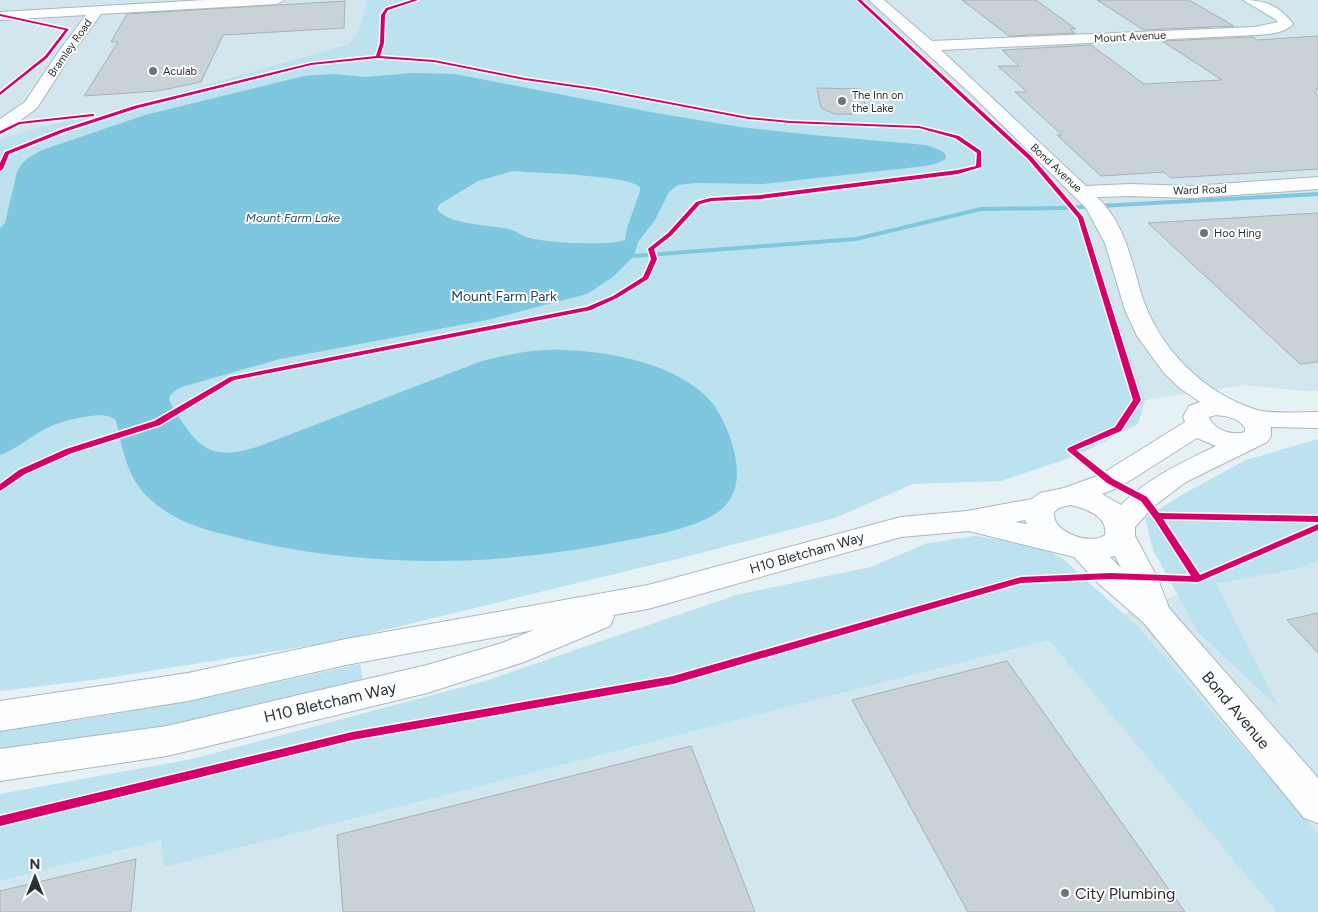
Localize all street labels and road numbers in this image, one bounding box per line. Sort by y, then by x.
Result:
street label: Bramley Road [45,17,95,79]
street label: Mount Avenue [1094,29,1166,45]
street label: Bond Avenue [1028,141,1084,195]
street label: Ward Road [1173,183,1227,197]
street label: H10 Bletcham Way [748,528,867,577]
street label: Bond Avenue [1198,667,1274,753]
street label: H10 Bletcham Way [262,677,399,726]

